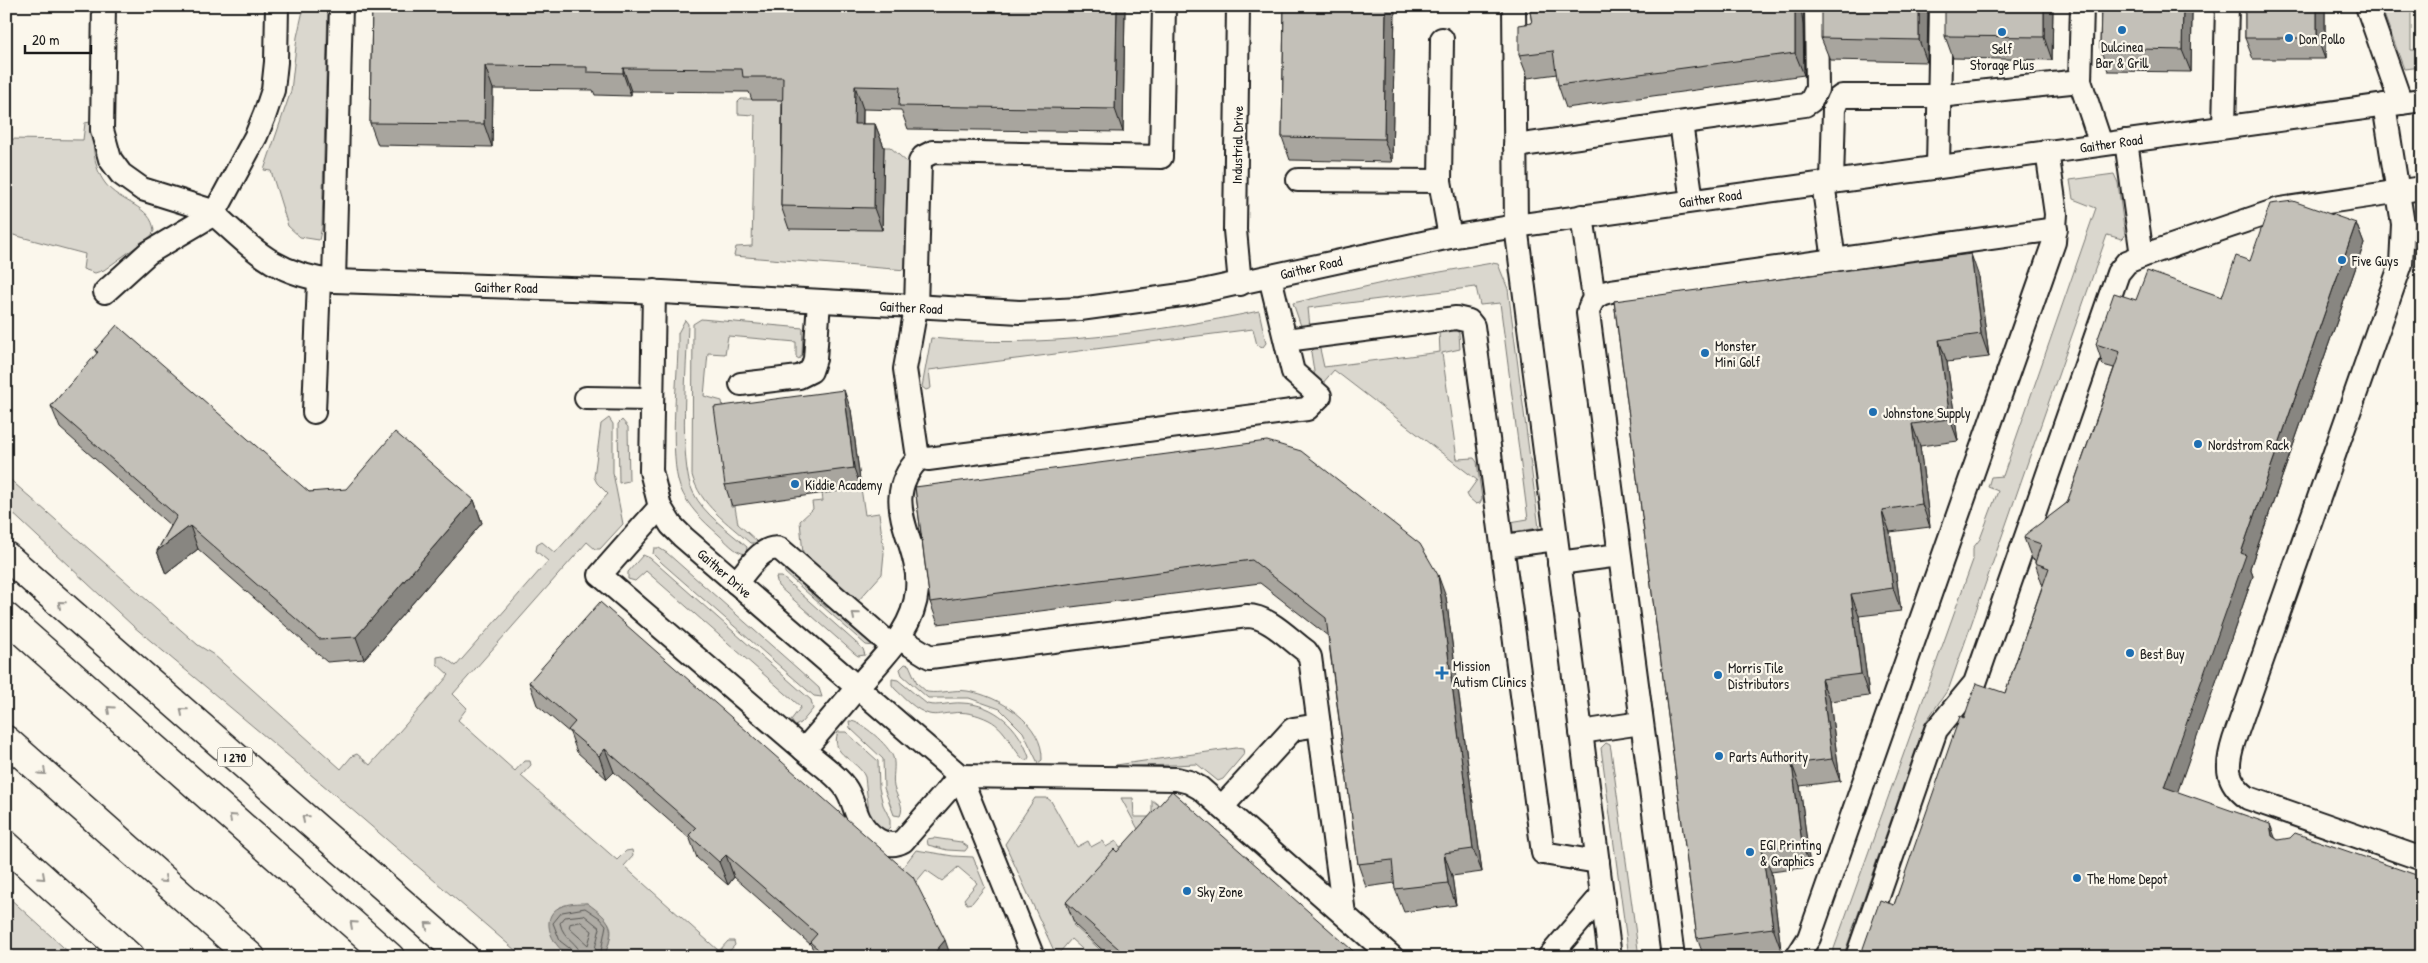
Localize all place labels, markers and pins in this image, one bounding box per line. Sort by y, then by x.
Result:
marker: Dulcinea Bar & Grill [2116,24,2128,36]
marker: Self Storage Plus [1996,26,2008,38]
place label: Don Pollo [2299,29,2345,48]
marker: Don Pollo [2283,32,2295,44]
place label: Dulcinea Bar & Grill [2095,37,2150,72]
place label: Self Storage Plus [1970,39,2034,75]
place label: Five Guys [2351,251,2398,271]
marker: Five Guys [2336,254,2348,266]
place label: Monster Mini Golf [1715,336,1760,371]
marker: Monster Mini Golf [1699,347,1711,359]
place label: Johnstone Supply [1883,403,1971,423]
marker: Johnstone Supply [1867,406,1879,418]
place label: Nordstrom Rack [2208,435,2289,454]
marker: Nordstrom Rack [2192,438,2204,450]
place label: Kiddie Academy [805,475,883,495]
marker: Kiddie Academy [789,478,801,490]
place label: Best Buy [2140,644,2185,664]
marker: Best Buy [2124,647,2136,659]
place label: Mission Autism Clinics [1453,656,1526,691]
place label: Morris Tile Distributors [1728,658,1789,693]
marker: Mission Autism Clinics [1435,666,1449,680]
marker: Morris Tile Distributors [1712,669,1724,681]
place label: Parts Authority [1729,747,1808,767]
marker: Parts Authority [1713,750,1725,762]
place label: EGI Printing & Graphics [1760,835,1822,871]
marker: EGI Printing & Graphics [1744,846,1756,858]
place label: The Home Depot [2087,869,2168,889]
marker: The Home Depot [2071,872,2083,884]
place label: Sky Zone [1197,882,1243,902]
marker: Sky Zone [1181,885,1193,897]

